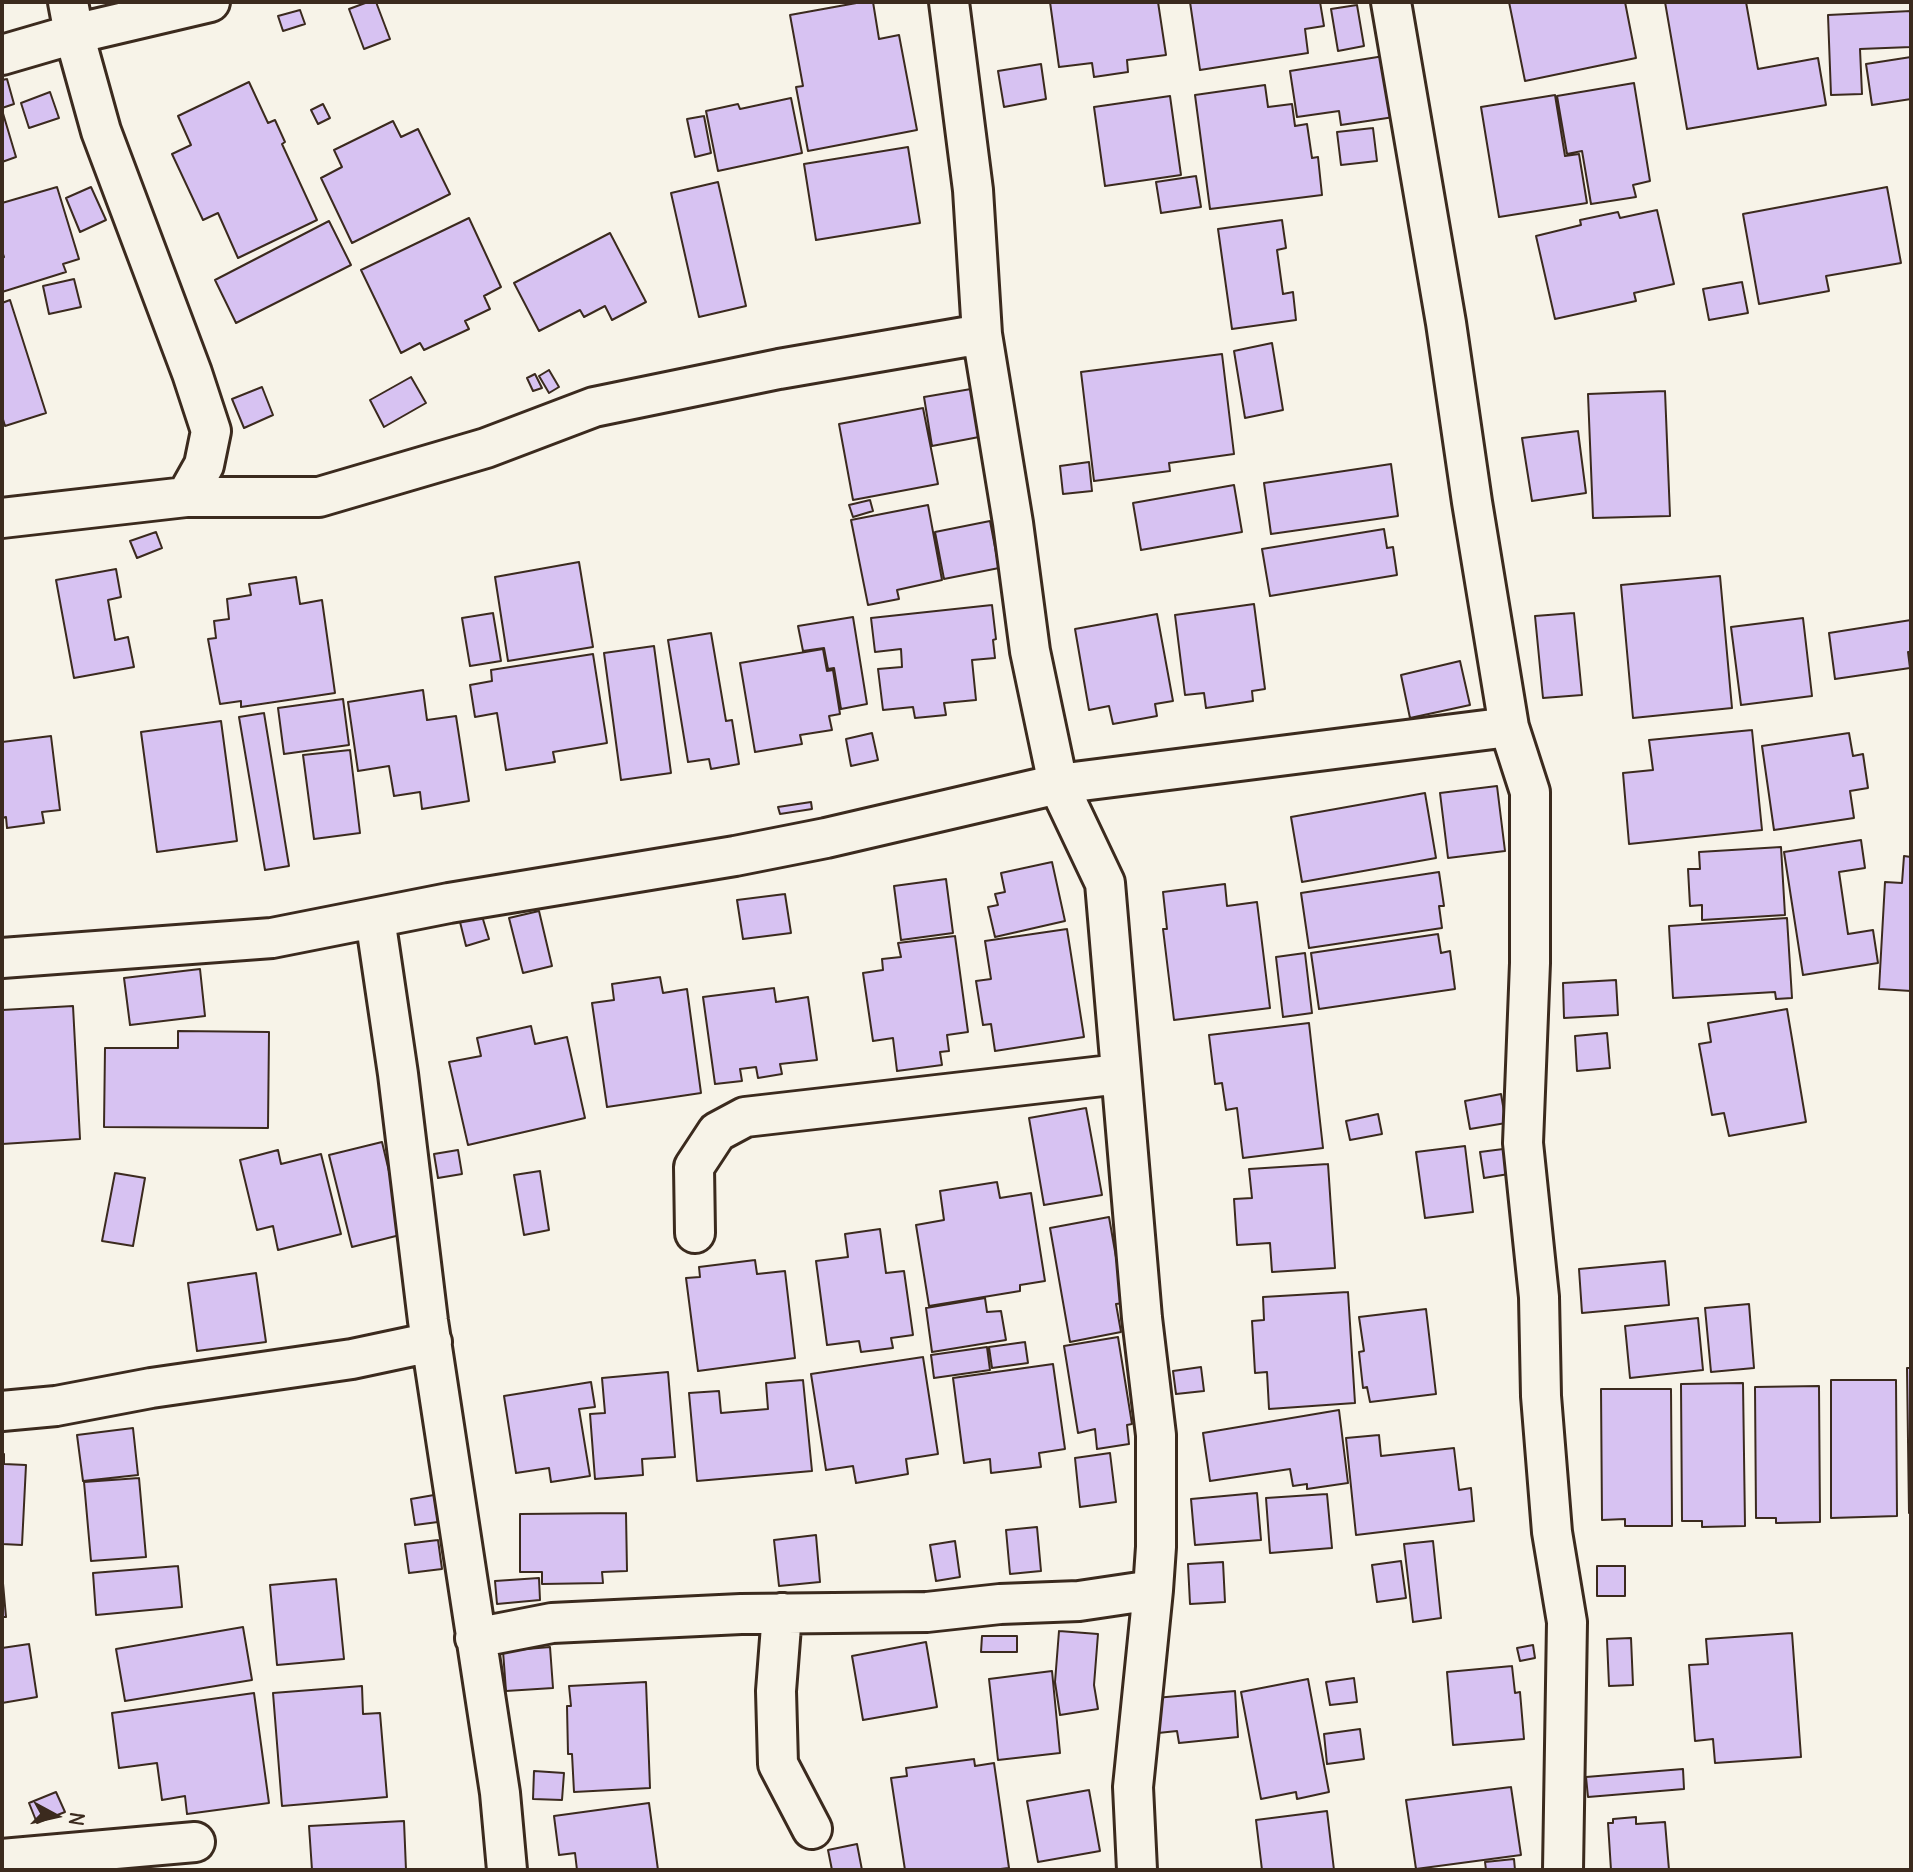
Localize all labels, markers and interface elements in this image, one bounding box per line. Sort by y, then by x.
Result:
north arrow [21,1781,91,1851]
text: N [64,1811,90,1827]

